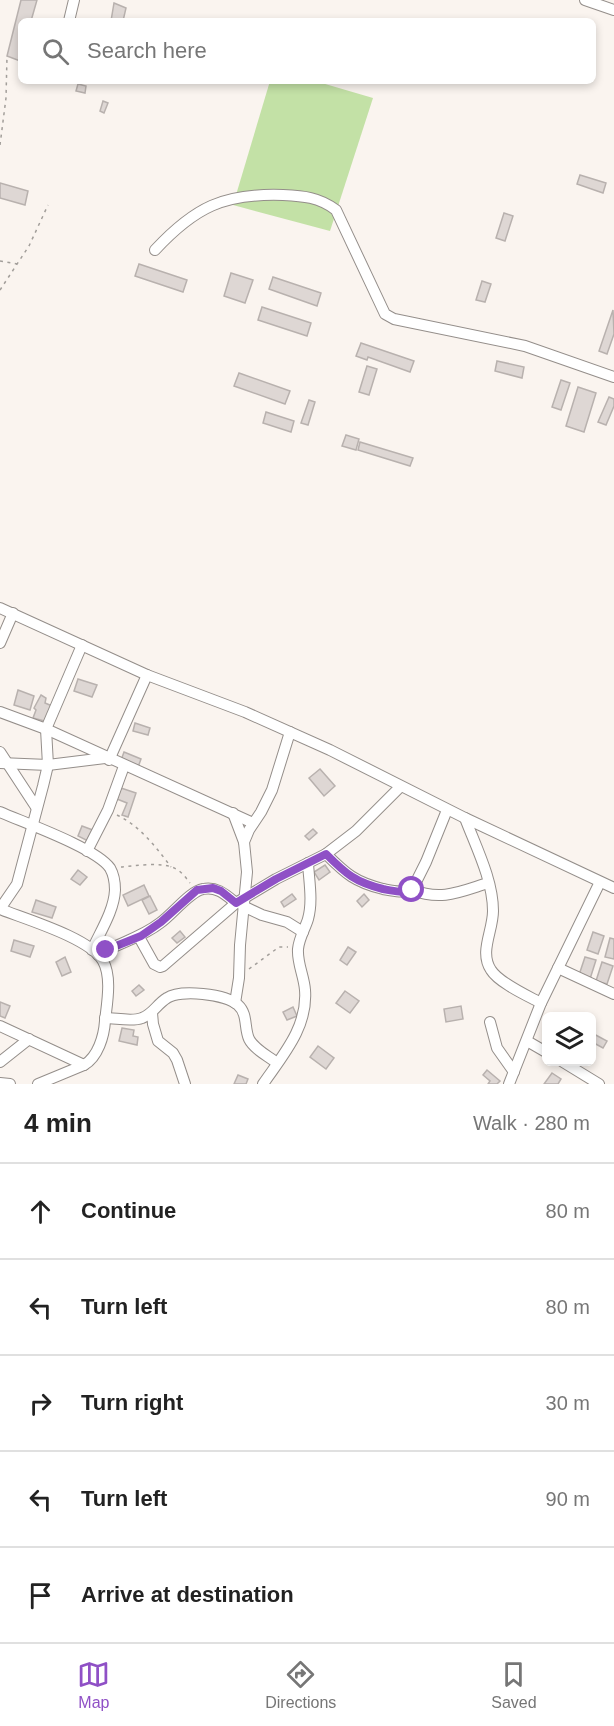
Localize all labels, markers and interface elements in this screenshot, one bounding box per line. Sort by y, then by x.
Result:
search box [18,18,596,84]
icon: search [39,35,72,68]
text: Search here [87,38,207,63]
route start [398,876,424,902]
route end [92,936,118,962]
map controls [542,1012,596,1066]
button: layers [542,1012,596,1066]
text: 4 min [24,1108,92,1138]
text: Walk · 280 m [473,1112,590,1134]
icon: ahead [24,1195,57,1228]
text: Continue [81,1198,176,1223]
text: 80 m [546,1200,590,1222]
icon: left [24,1291,57,1324]
text: Turn left [81,1294,167,1319]
text: 80 m [546,1296,590,1318]
icon: right [24,1387,57,1420]
text: Turn right [81,1390,183,1415]
text: 30 m [546,1392,590,1414]
icon: left [24,1483,57,1516]
text: Turn left [81,1486,167,1511]
text: 90 m [546,1488,590,1510]
icon: arrive [24,1579,57,1612]
text: Arrive at destination [81,1582,294,1607]
tab: Map [77,1658,110,1712]
tab: Directions [265,1658,336,1712]
tab: Saved [491,1658,537,1712]

